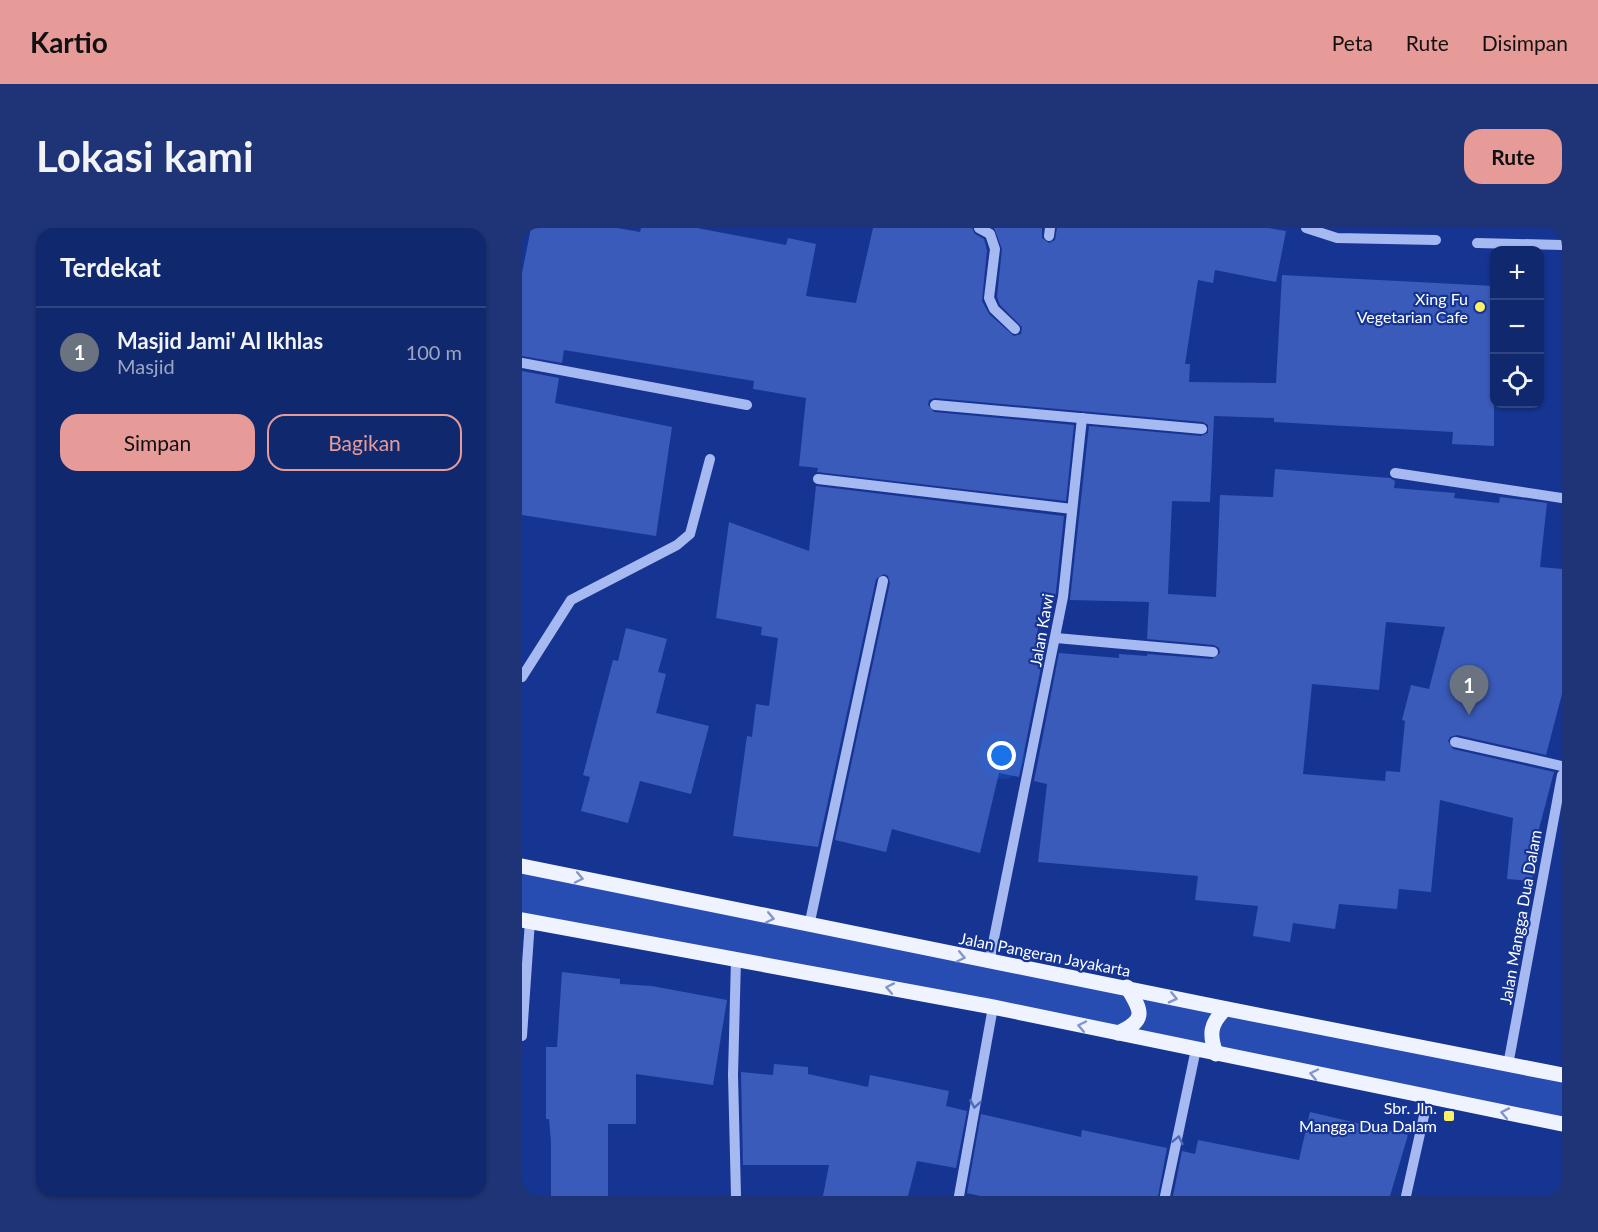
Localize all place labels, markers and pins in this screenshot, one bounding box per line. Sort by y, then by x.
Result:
place label: Xing Fu Vegetarian Cafe [1357,289,1468,326]
marker: Xing Fu Vegetarian Cafe [1473,300,1487,314]
pin: 1 [1450,666,1488,715]
place label: Sbr. Jln. Mangga Dua Dalam [1299,1098,1437,1135]
marker: Sbr. Jln. Mangga Dua Dalam [1442,1109,1456,1123]

